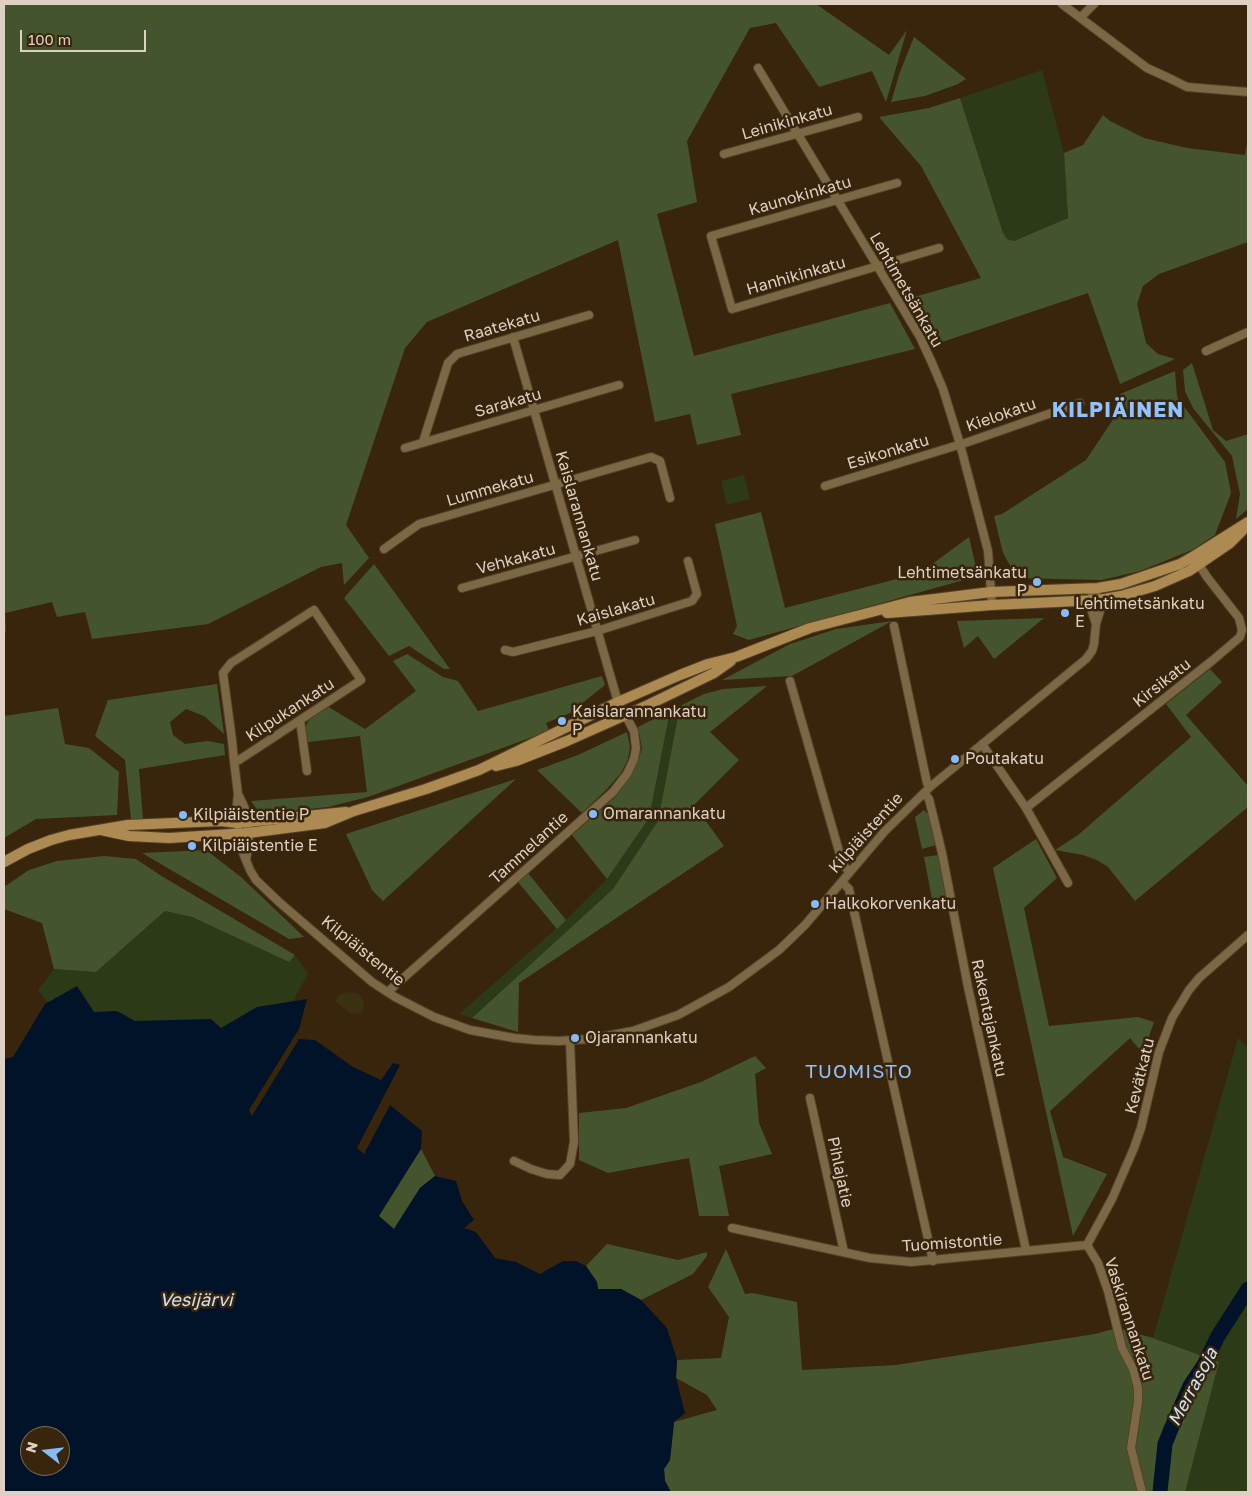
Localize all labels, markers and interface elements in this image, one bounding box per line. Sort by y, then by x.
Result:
scale bar [22,20,149,52]
text: 100 m [28,30,71,48]
street label: Leinikinkatu [739,100,835,144]
street label: Kaunokinkatu [746,172,854,220]
street label: Lehtimetsänkatu [865,229,947,351]
street label: Hanhikinkatu [744,253,848,299]
street label: Raatekatu [462,306,542,346]
street label: Sarakatu [473,384,543,422]
street label: Kielokatu [963,394,1039,436]
district label: KILPIÄINEN [1050,397,1186,423]
street label: Esikonkatu [845,430,931,474]
street label: Kaislarannankatu [551,449,607,583]
street label: Lummekatu [444,467,536,511]
street label: Vehkakatu [475,539,557,579]
place label: Lehtimetsänkatu P [897,563,1027,601]
marker: Lehtimetsänkatu P [1031,576,1043,588]
street label: Kaislakatu [575,590,657,630]
place label: Lehtimetsänkatu E [1075,594,1205,632]
marker: Lehtimetsänkatu E [1059,607,1071,619]
street label: Kirsikatu [1129,654,1195,712]
street label: Kilpukankatu [242,674,338,746]
place label: Kaislarannankatu P [572,702,706,740]
marker: Kaislarannankatu P [556,715,568,727]
place label: Poutakatu [965,749,1044,769]
marker: Poutakatu [949,753,961,765]
street label: Kilpiäistentie [825,789,907,877]
place label: Omarannankatu [603,804,726,824]
place label: Kilpiäistentie P [193,805,309,825]
street label: Tammelantie [486,808,572,888]
marker: Omarannankatu [587,808,599,820]
marker: Kilpiäistentie P [177,809,189,821]
place label: Kilpiäistentie E [202,836,317,856]
marker: Kilpiäistentie E [186,840,198,852]
place label: Halkokorvenkatu [825,894,956,914]
marker: Halkokorvenkatu [809,898,821,910]
street label: Kilpiäistentie [317,912,409,990]
street label: Rakentajankatu [967,957,1011,1079]
place label: Ojarannankatu [585,1028,698,1048]
marker: Ojarannankatu [569,1032,581,1044]
street label: Kevätkatu [1121,1036,1159,1116]
district label: TUOMISTO [804,1061,914,1083]
street label: Pihlajatie [823,1135,857,1209]
street label: Tuomistontie [901,1230,1003,1256]
street label: Vaskirannankatu [1100,1255,1158,1383]
water label: Vesijärvi [159,1289,233,1311]
water label: Merrasoja [1163,1344,1223,1430]
north arrow [20,1426,70,1476]
text: N [21,1440,41,1454]

